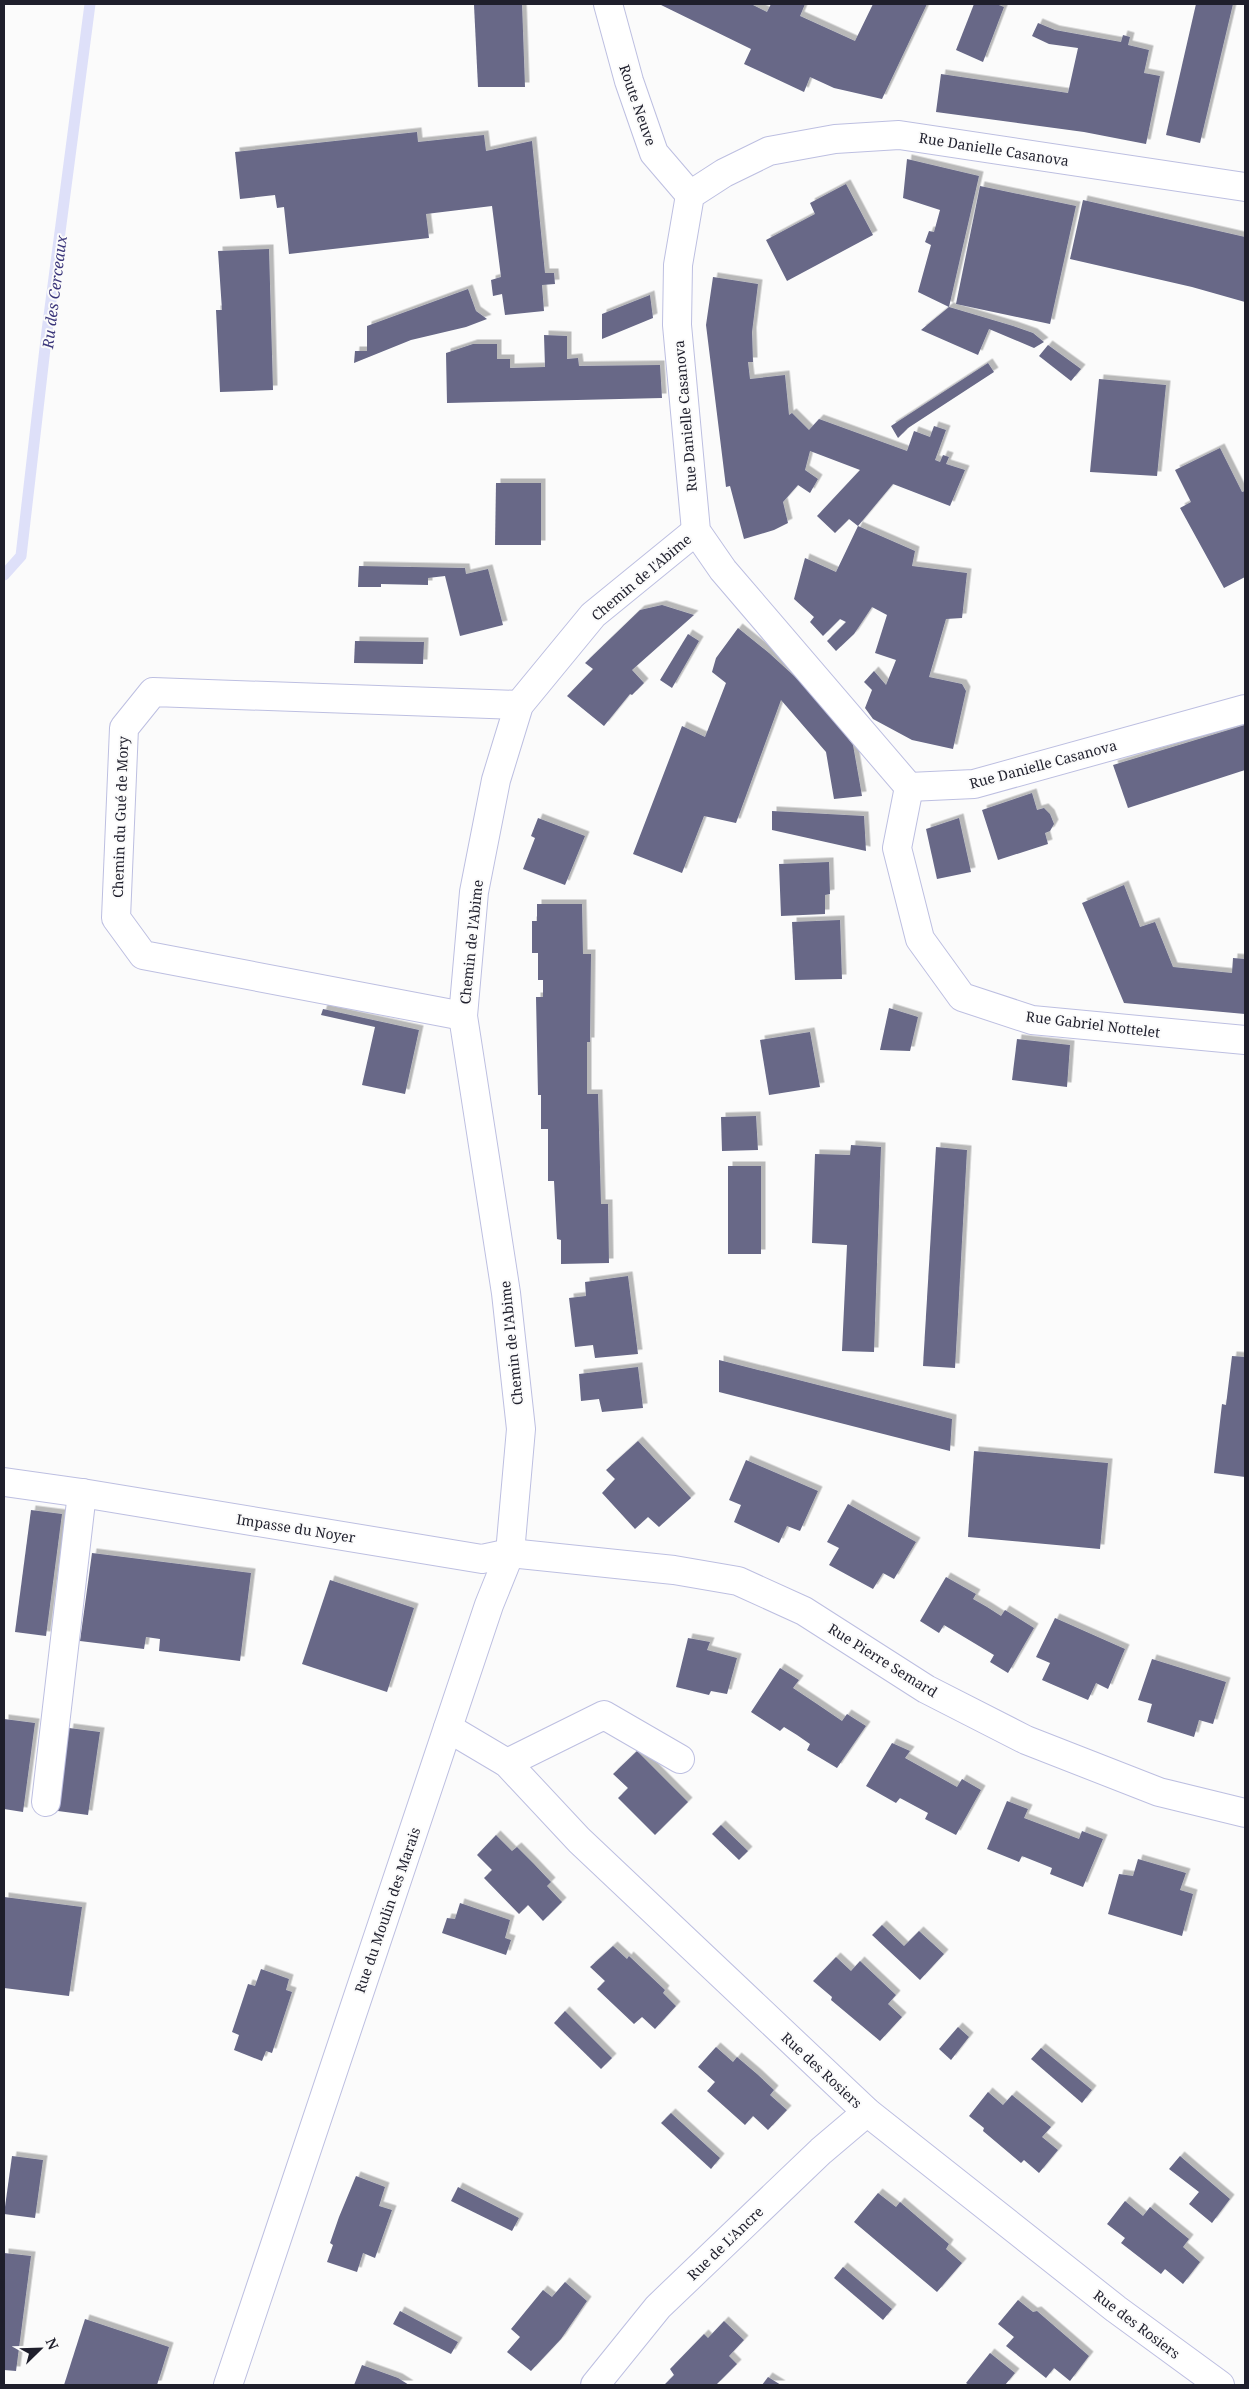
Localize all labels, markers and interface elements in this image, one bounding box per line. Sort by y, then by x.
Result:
street label: Route Neuve [615,62,661,148]
street label: Rue Danielle Casanova [918,128,1071,170]
water label: Ru des Cerceaux [37,233,71,351]
street label: Rue Danielle Casanova [669,339,701,492]
street label: Chemin de l'Abime [587,530,695,624]
street label: Rue Danielle Casanova [967,735,1119,793]
street label: Chemin du Gué de Mory [108,736,132,898]
street label: Chemin de l'Abime [455,879,487,1005]
street label: Rue Gabriel Nottelet [1025,1006,1161,1042]
street label: Chemin de l'Abime [495,1280,527,1406]
street label: Impasse du Noyer [235,1509,357,1547]
street label: Rue Pierre Semard [825,1619,942,1701]
street label: Rue du Moulin des Marais [350,1825,424,1995]
street label: Rue des Rosiers [778,2028,866,2112]
street label: Rue de L'Ancre [683,2202,767,2284]
street label: Rue des Rosiers [1090,2285,1184,2363]
north arrow [15,2324,65,2374]
text: N [42,2335,63,2353]

